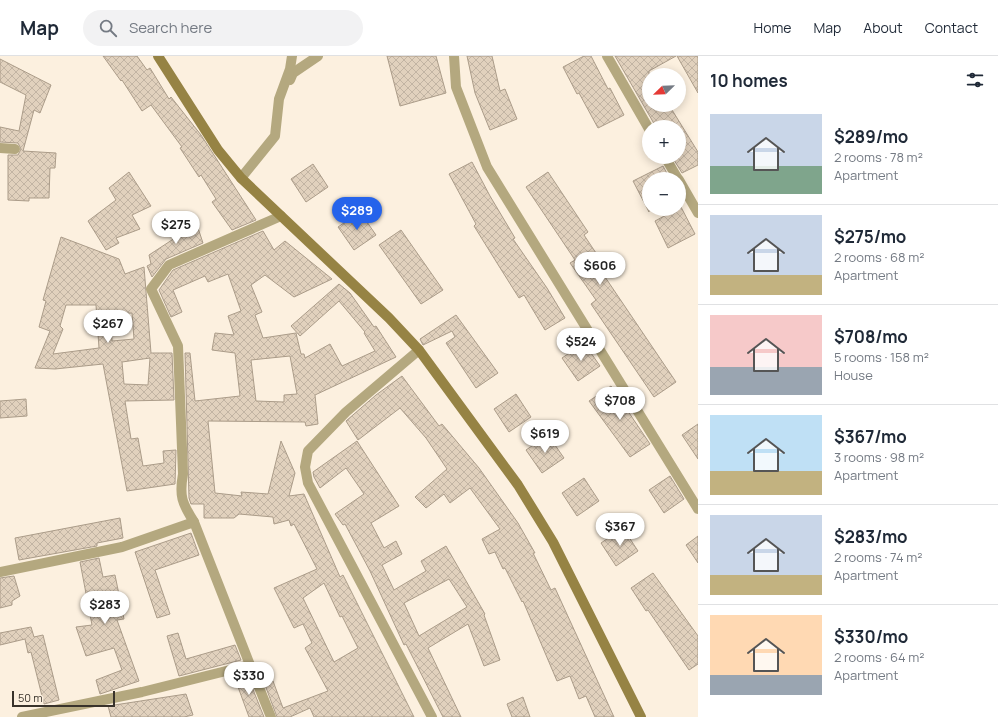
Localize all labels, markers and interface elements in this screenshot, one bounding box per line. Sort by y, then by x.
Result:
search box [83,10,363,46]
text: Map [20,15,59,41]
icon: search [97,17,119,39]
text: Search here [129,17,212,38]
text: Home [754,18,791,37]
text: Map [813,18,841,37]
text: About [863,18,903,37]
text: Contact [925,18,978,37]
north arrow [642,68,686,112]
map controls [642,68,686,216]
text: 10 homes [710,69,788,92]
icon: filters [964,69,986,91]
button: + [642,120,686,164]
text: $289/mo [834,125,908,148]
icon: home [742,130,790,178]
text: 2 rooms · 78 m² [834,148,923,166]
text: Apartment [834,166,898,184]
button: − [642,172,686,216]
pin: $289 [333,197,381,231]
text: $289 [341,201,373,219]
pin: $275 [152,211,200,245]
text: $275 [161,215,191,233]
text: $275/mo [834,225,906,248]
icon: home [742,231,790,279]
text: 2 rooms · 68 m² [834,248,924,266]
pin: $606 [576,252,624,286]
text: $606 [584,256,616,274]
text: Apartment [834,266,898,284]
pin: $267 [84,310,132,344]
text: $267 [93,314,123,332]
text: $708/mo [834,325,908,348]
pin: $524 [557,328,605,362]
icon: home [742,331,790,379]
text: $524 [566,332,596,350]
text: 5 rooms · 158 m² [834,348,929,366]
text: House [834,366,873,384]
pin: $708 [596,387,644,421]
text: $708 [604,391,636,409]
pin: $619 [521,420,569,454]
text: $619 [530,424,560,442]
text: $367/mo [834,425,907,448]
icon: home [742,431,790,479]
text: 3 rooms · 98 m² [834,448,924,466]
text: Apartment [834,466,898,484]
pin: $367 [596,513,644,547]
text: $367 [605,517,635,535]
text: $283/mo [834,525,908,548]
icon: home [742,531,790,579]
text: 2 rooms · 74 m² [834,548,922,566]
text: Apartment [834,566,898,584]
pin: $283 [81,591,129,625]
text: $283 [89,595,121,613]
text: $330/mo [834,625,908,648]
icon: home [742,631,790,679]
text: 2 rooms · 64 m² [834,648,925,666]
pin: $330 [225,662,273,696]
text: $330 [233,666,265,684]
text: Apartment [834,666,898,684]
scale bar [12,689,115,708]
text: 50 m [18,690,43,705]

